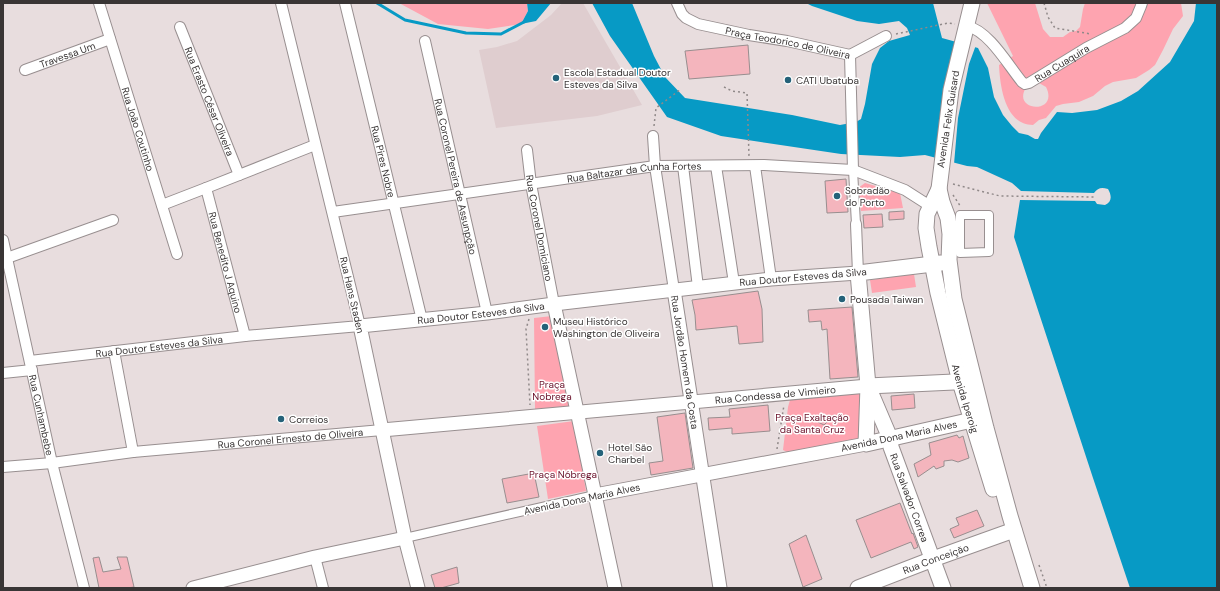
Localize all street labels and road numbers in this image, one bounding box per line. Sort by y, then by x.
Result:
street label: Praça Teodorico de Oliveira [724,24,852,61]
street label: Travessa Um [38,38,97,71]
street label: Rua Cuaquira [1032,41,1091,85]
street label: Rua Erasto César Oliveira [182,45,237,158]
street label: Avenida Felix Guisard [934,69,962,169]
street label: Rua João Coutinho [119,85,157,173]
street label: Rua Coronel Pereira de Assunpção [432,97,480,256]
street label: Rua Pires Nobre [369,124,399,199]
street label: Rua Baltazar da Cunha Fortes [566,159,702,185]
street label: Rua Coronel Domiciano [523,174,556,282]
street label: Rua Benedito J Aquino [206,210,245,315]
street label: Rua Hans Staden [337,255,367,335]
street label: Rua Doutor Esteves da Silva [739,265,867,289]
street label: Rua Jordão Homem da Costa [668,294,702,430]
street label: Rua Doutor Esteves da Silva [417,299,545,327]
street label: Rua Doutor Esteves da Silva [95,332,223,360]
street label: Avenida Iperoig [949,363,982,435]
street label: Rua Cunhambebe [26,373,57,457]
street label: Rua Condessa de Vimieiro [714,382,837,406]
street label: Avenida Dona Maria Alves [840,417,958,455]
street label: Rua Coronel Ernesto de Oliveira [217,425,364,451]
street label: Rua Salvador Correa [887,451,932,544]
street label: Avenida Dona Maria Alves [523,480,641,518]
street label: Rua Conceição [901,540,970,577]

